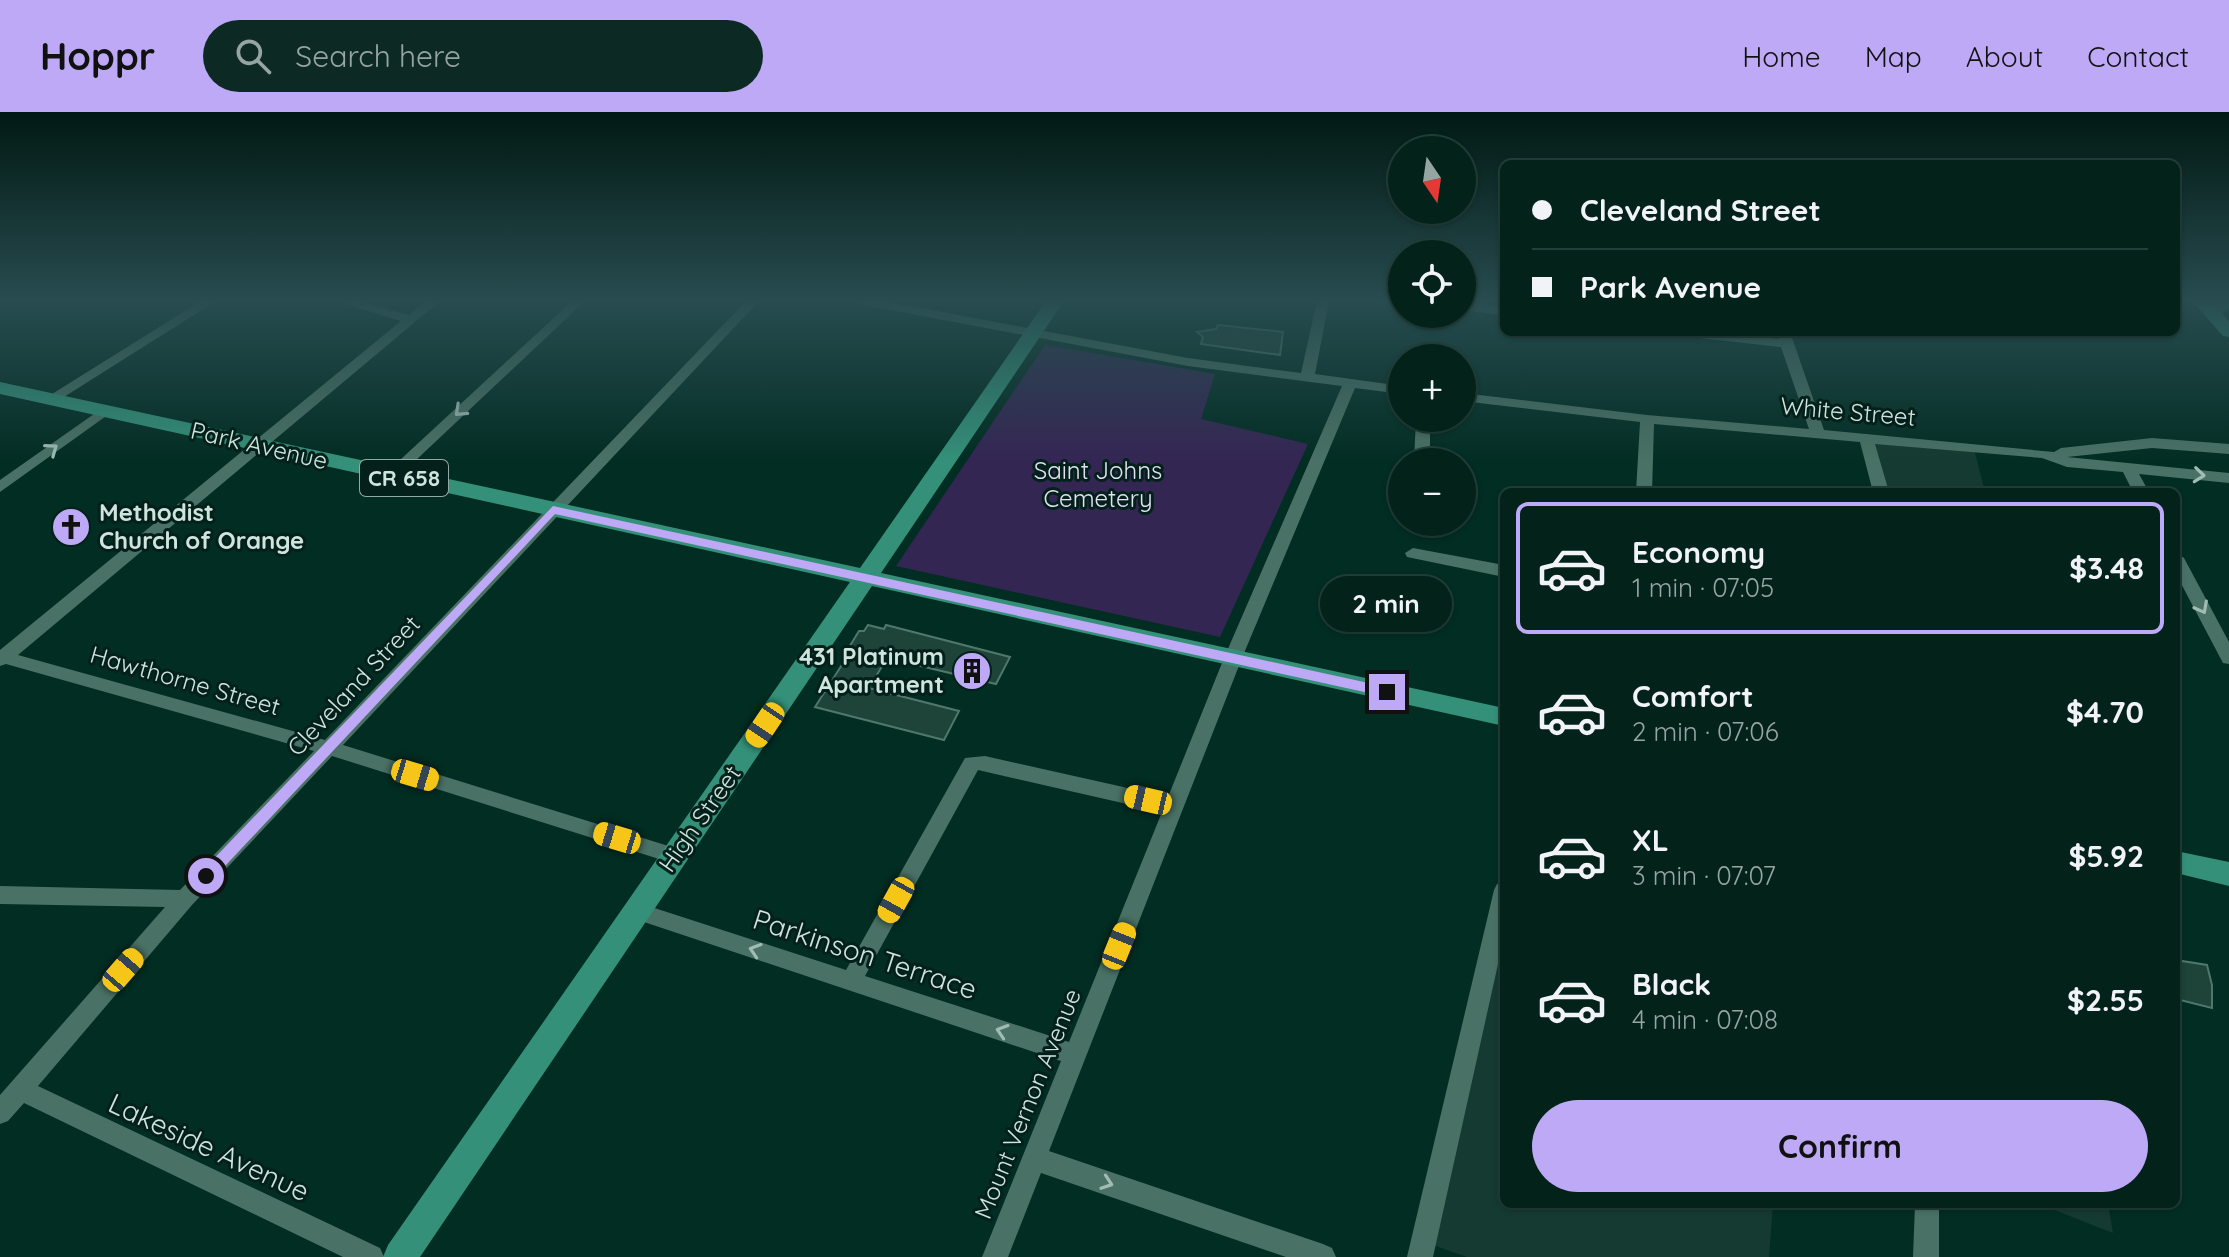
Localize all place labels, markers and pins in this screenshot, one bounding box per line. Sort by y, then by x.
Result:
place label: Methodist Church of Orange [99,497,304,555]
church icon: Methodist Church of Orange [50,506,92,548]
place label: 431 Platinum Apartment [799,641,944,699]
building icon: 431 Platinum Apartment [951,650,993,692]

